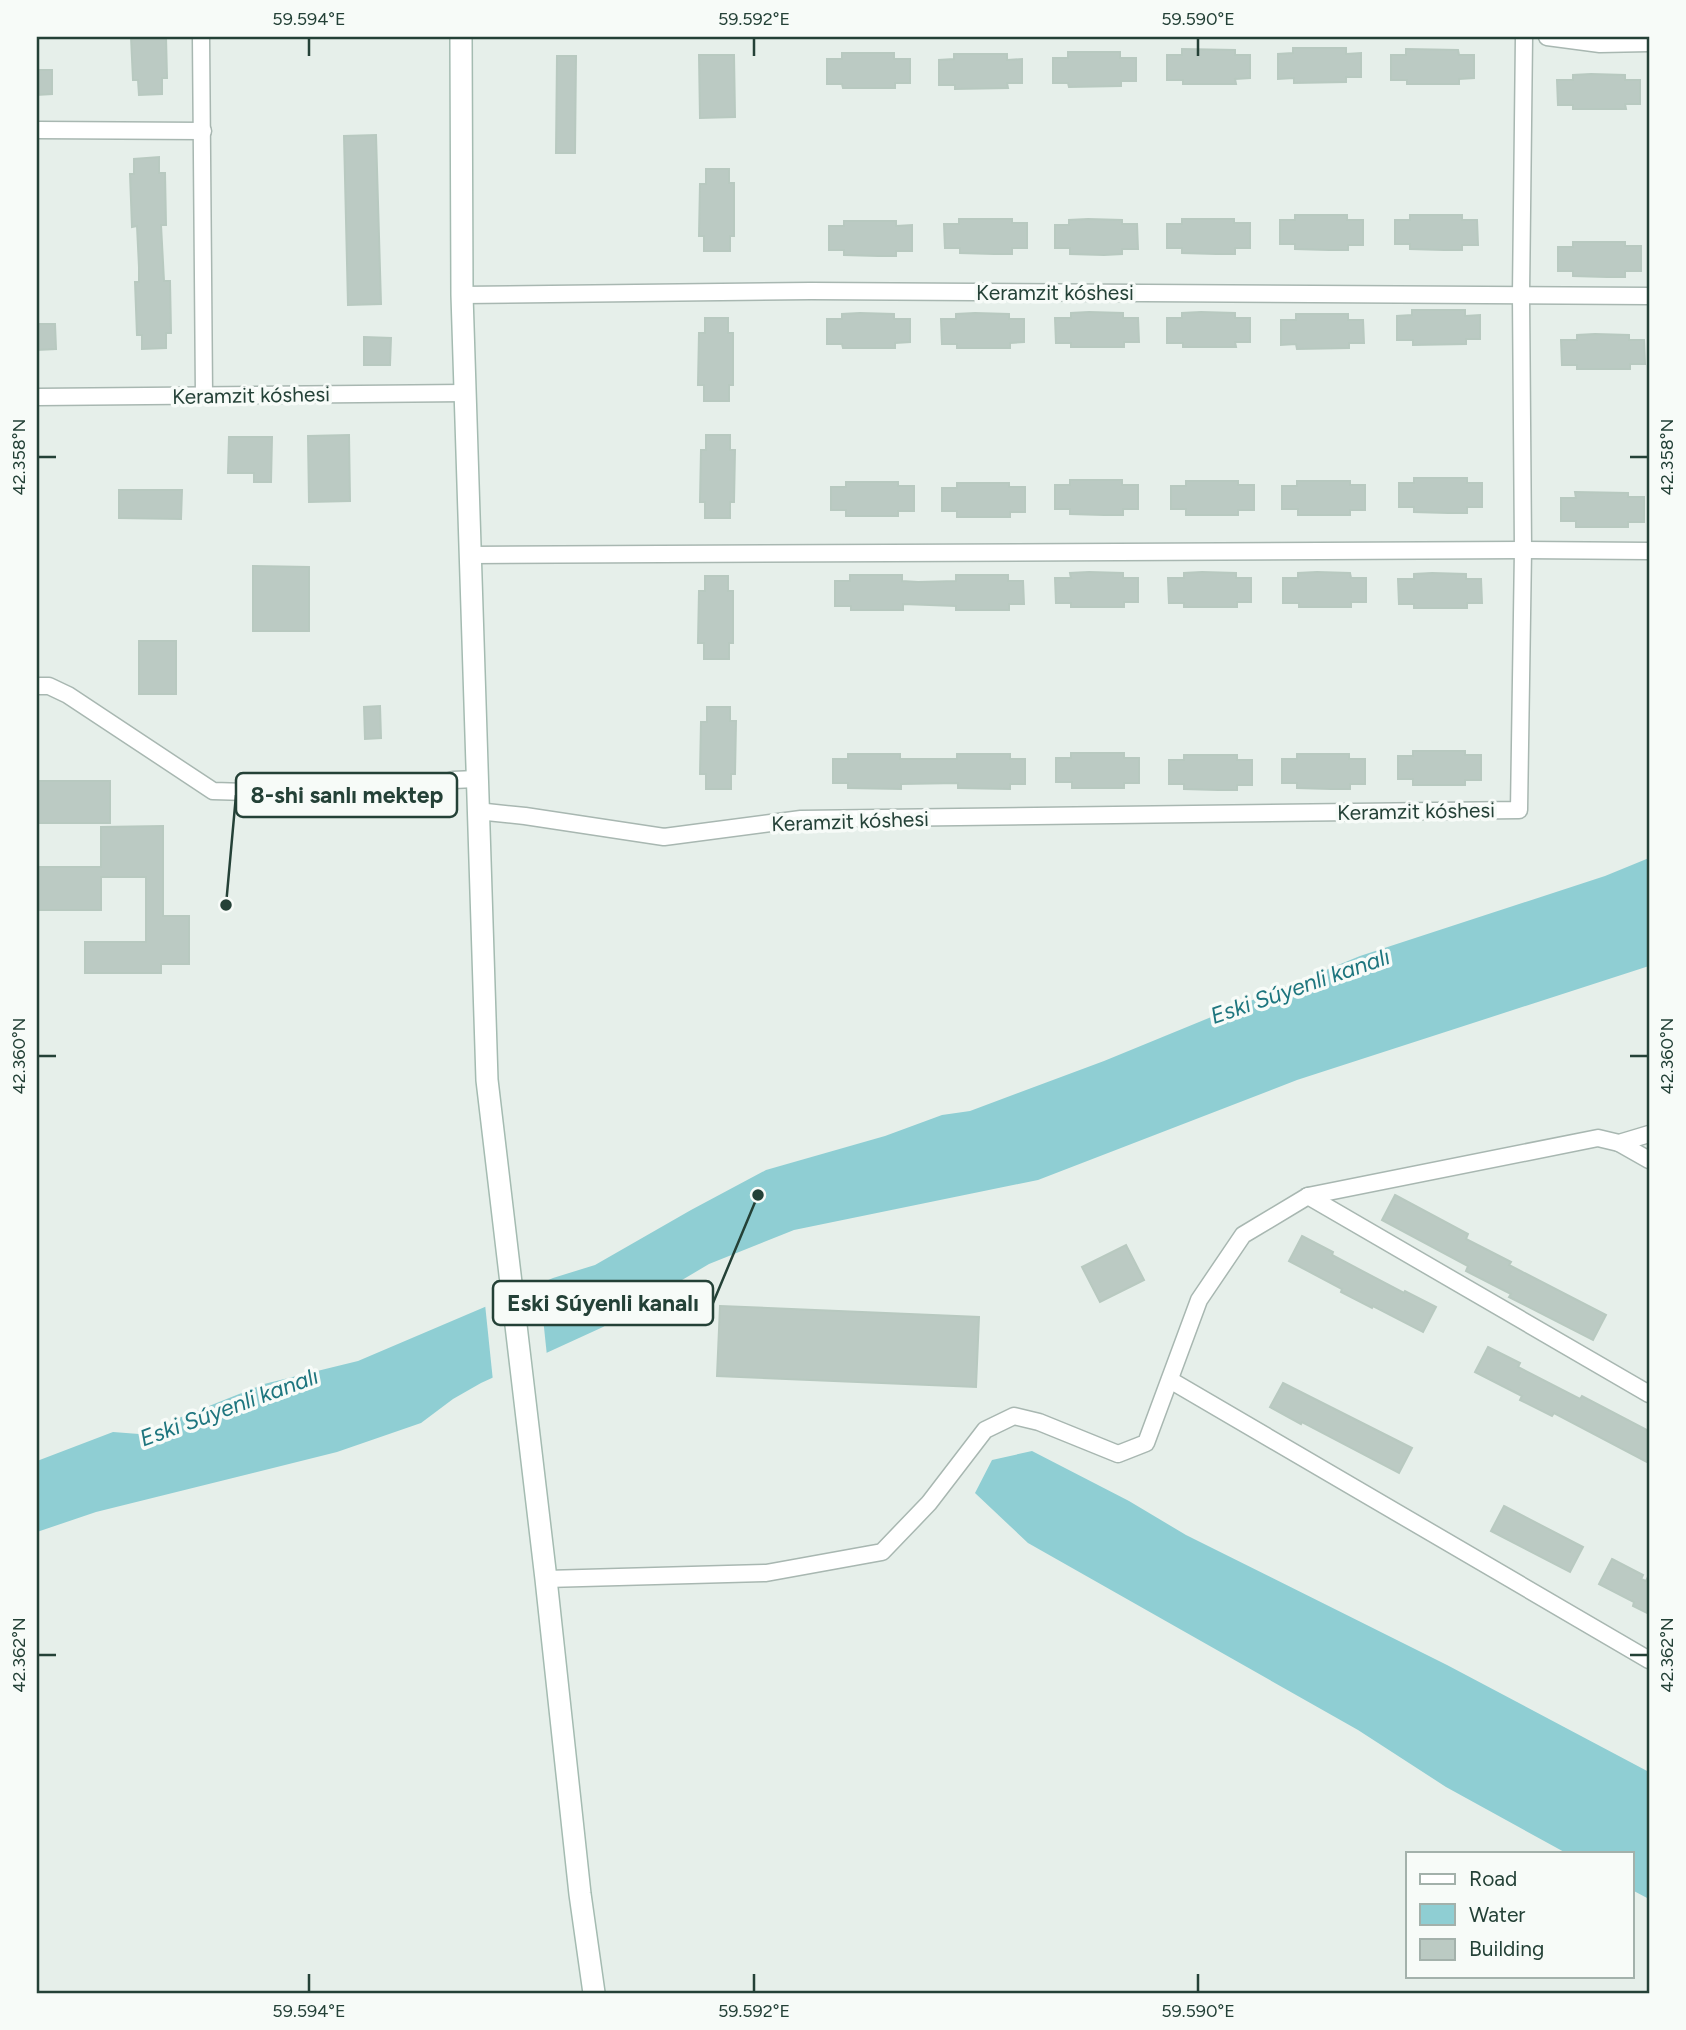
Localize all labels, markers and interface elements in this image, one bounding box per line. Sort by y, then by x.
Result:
text: 59.594°E [272,8,346,30]
text: 59.592°E [718,8,790,30]
text: 59.590°E [1161,8,1235,30]
street label: Keramzit kóshesi [976,280,1134,305]
street label: Keramzit kóshesi [172,381,330,409]
text: 42.358°N [8,419,30,495]
text: 42.358°N [1656,419,1678,495]
callout: 8-shi sanlı mektep [236,773,457,817]
text: 8-shi sanlı mektep [251,781,444,809]
street label: Keramzit kóshesi [1337,797,1495,825]
street label: Keramzit kóshesi [771,806,929,836]
water label: Eski Súyenli kanalı [1206,942,1394,1030]
text: 42.360°N [8,1017,30,1095]
text: 42.360°N [1656,1017,1678,1095]
callout: Eski Súyenli kanalı [493,1281,713,1325]
text: Eski Súyenli kanalı [507,1289,699,1317]
water label: Eski Súyenli kanalı [136,1362,322,1452]
text: 42.362°N [8,1617,30,1693]
text: 42.362°N [1656,1617,1678,1693]
legend [1406,1852,1634,1978]
text: Road [1469,1866,1517,1891]
text: Water [1469,1902,1525,1927]
text: Building [1469,1936,1544,1961]
text: 59.594°E [272,2000,346,2022]
text: 59.592°E [718,2000,790,2022]
text: 59.590°E [1161,2000,1235,2022]

